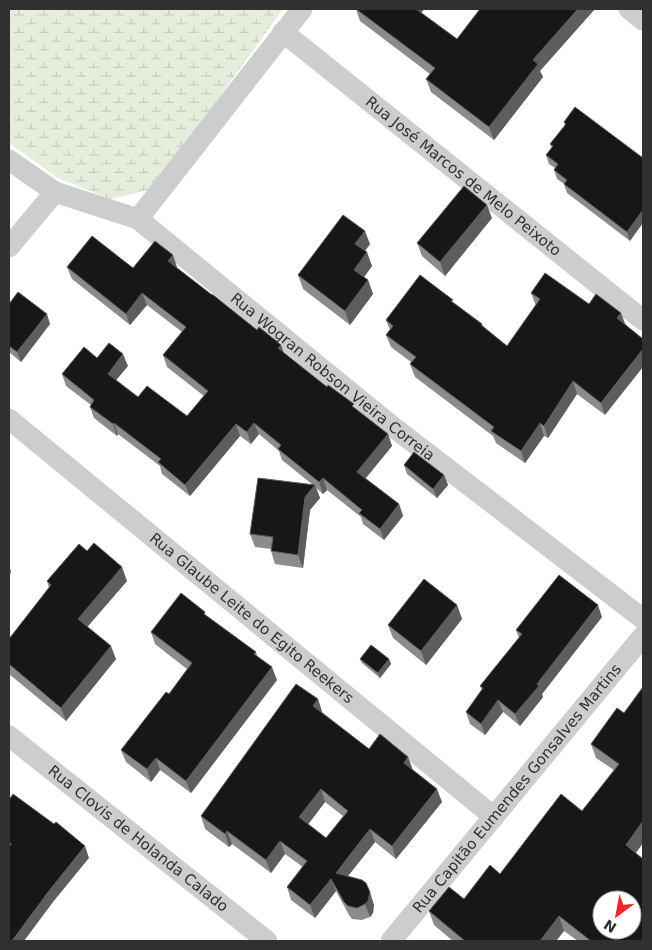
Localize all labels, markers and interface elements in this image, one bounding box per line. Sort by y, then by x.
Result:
street label: Rua José Marcos de Melo Peixoto [362,93,565,260]
street label: Rua Wogran Robson Vieira Correia [227,289,438,465]
street label: Rua Glaube Leite do Egito Reekers [146,529,358,707]
street label: Rua Capitão Eumendes Gonsalves Martins [409,660,625,916]
street label: Rua Clovis de Holanda Calado [45,762,232,916]
north arrow [592,890,642,940]
text: N [601,916,619,936]

